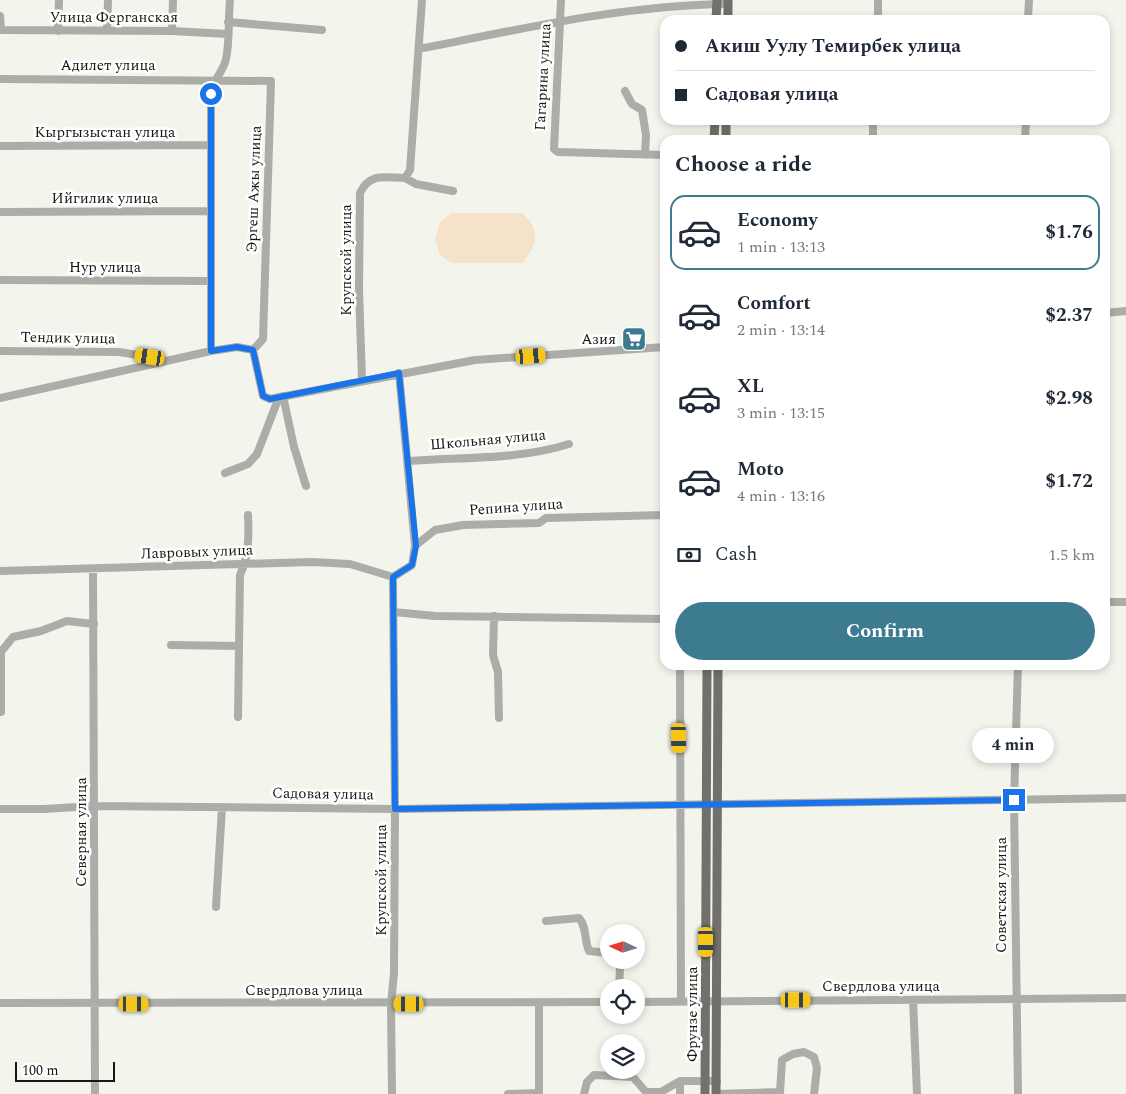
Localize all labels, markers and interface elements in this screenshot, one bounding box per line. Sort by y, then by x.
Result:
street label: Улица Ферганская [50,6,178,29]
street label: Гагарина улица [529,22,557,131]
text: Акиш Уулу Темирбек улица [705,32,961,61]
street label: Адилет улица [60,54,156,77]
text: Садовая улица [705,80,839,109]
route start [200,83,222,105]
street label: Кыргызыстан улица [35,121,176,144]
street label: Эргеш Ажы улица [240,124,268,253]
text: Choose a ride [675,148,812,181]
street label: Ийгилик улица [52,187,159,210]
street label: Крупской улица [335,203,358,316]
text: Economy [737,206,818,235]
icon: car [677,210,722,255]
text: $1.76 [1045,218,1093,247]
text: 1 min · 13:13 [737,235,825,259]
street label: Нур улица [69,256,142,279]
text: Comfort [737,289,811,318]
icon: car [677,293,722,338]
text: $2.37 [1045,301,1093,330]
text: 2 min · 13:14 [737,318,825,342]
street label: Тендик улица [20,326,116,350]
supermarket icon: Азия [621,326,647,352]
place label: Азия [581,328,616,351]
car [134,347,165,367]
car [515,347,546,365]
text: XL [737,372,764,401]
icon: car [677,376,722,421]
text: $2.98 [1045,384,1093,413]
text: 3 min · 13:15 [737,401,825,425]
street label: Школьная улица [429,423,547,457]
text: Moto [737,455,784,484]
icon: car [677,459,722,504]
text: $1.72 [1045,467,1093,496]
text: 4 min · 13:16 [737,484,825,508]
street label: Репина улица [468,492,564,522]
street label: Лавровых улица [140,539,254,565]
text: Cash [715,540,757,569]
icon: cash [675,541,703,569]
text: 1.5 km [1048,543,1095,567]
button: Confirm [675,602,1095,660]
car [671,723,686,753]
callout: 4 min [973,728,1055,762]
text: 4 min [992,733,1034,757]
street label: Северная улица [70,776,93,887]
street label: Садовая улица [272,782,375,806]
route end [1003,789,1025,811]
street label: Крупской улица [370,823,393,936]
street label: Советская улица [990,836,1013,953]
north arrow [600,924,645,969]
map controls [600,924,645,1079]
car [698,927,713,957]
street label: Фрунзе улица [681,966,704,1062]
street label: Свердлова улица [822,975,941,998]
street label: Свердлова улица [245,979,364,1002]
button: locate [600,979,645,1024]
car [781,993,811,1008]
car [119,997,149,1012]
car [394,997,424,1012]
button: layers [600,1034,645,1079]
scale bar [15,1059,115,1082]
text: 100 m [22,1060,59,1081]

